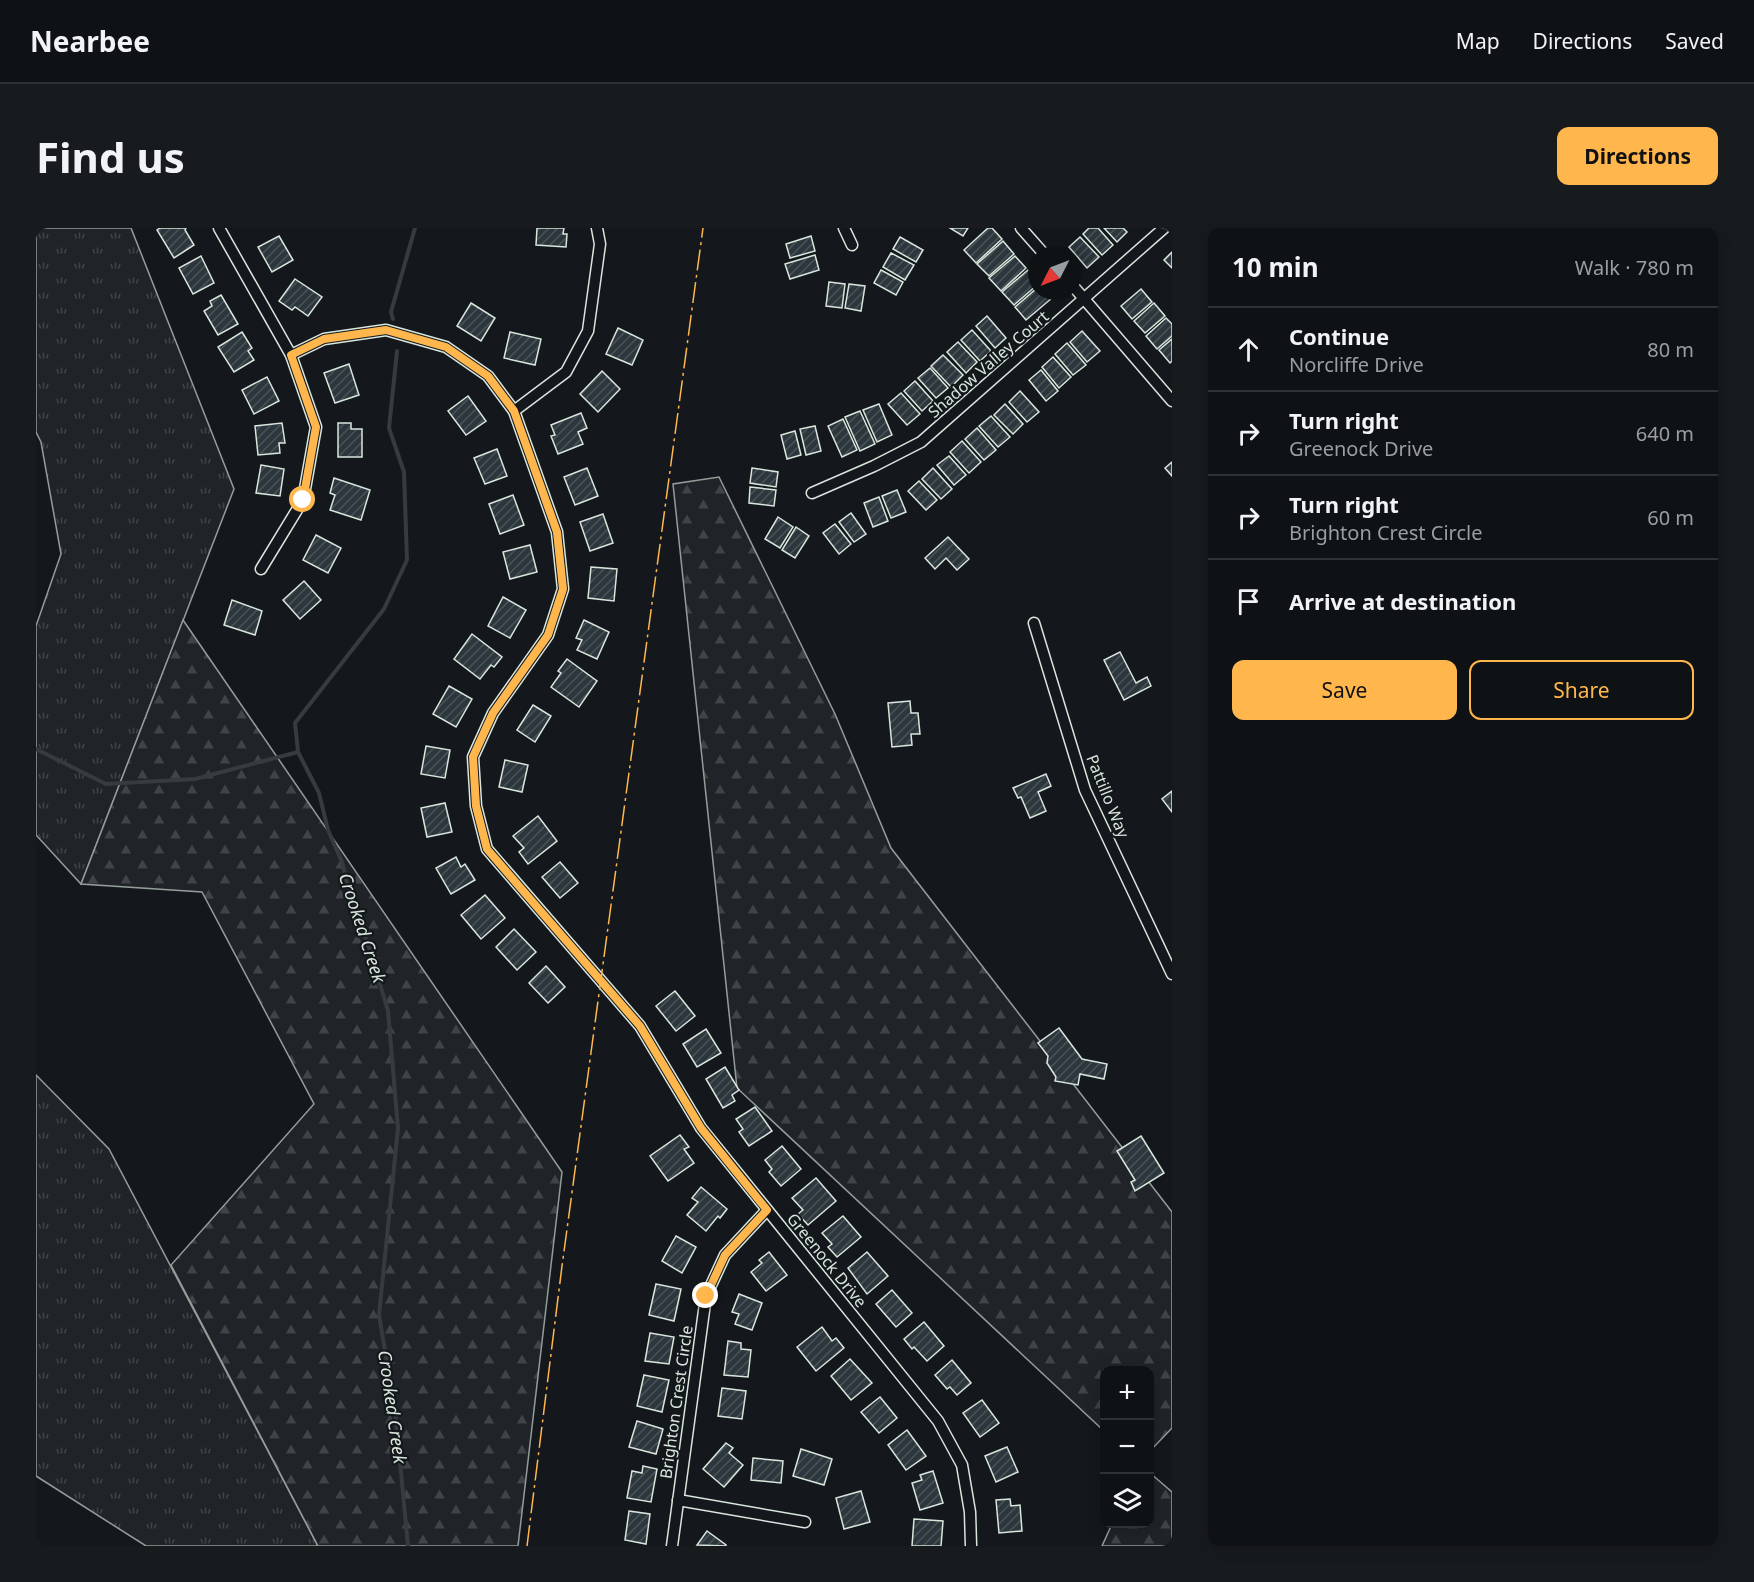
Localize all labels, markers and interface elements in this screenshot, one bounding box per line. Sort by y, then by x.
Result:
text: Nearbee [30,22,150,60]
text: Map [1456,27,1500,55]
text: Directions [1533,27,1632,55]
text: Saved [1665,27,1724,55]
button: Directions [1557,127,1718,185]
text: Find us [36,128,185,185]
north arrow [1028,246,1082,300]
text: 10 min [1232,249,1319,285]
text: Walk · 780 m [1575,254,1694,281]
street label: Shadow Valley Court [923,305,1053,423]
text: Continue [1289,321,1389,351]
icon: ahead [1232,333,1265,366]
text: 80 m [1647,336,1694,363]
text: Norcliffe Drive [1289,351,1424,378]
text: Turn right [1289,405,1399,435]
icon: right [1232,417,1265,450]
text: 640 m [1636,420,1694,447]
text: Greenock Drive [1289,435,1433,462]
route start [289,486,315,512]
text: Turn right [1289,489,1399,519]
icon: right [1232,501,1265,534]
text: 60 m [1647,504,1694,531]
text: Brighton Crest Circle [1289,519,1482,546]
icon: arrive [1232,585,1265,618]
text: Arrive at destination [1289,586,1516,616]
button: Save [1232,660,1457,720]
button: Share [1469,660,1694,720]
street label: Pattillo Way [1081,751,1135,842]
water label: Crooked Creek [334,870,392,987]
street label: Greenock Drive [782,1208,872,1312]
route end [692,1282,718,1308]
street label: Brighton Crest Circle [654,1324,698,1480]
water label: Crooked Creek [373,1348,413,1466]
map controls [1100,1366,1154,1528]
button: + [1100,1366,1154,1420]
button: − [1100,1420,1154,1474]
button: layers [1100,1474,1154,1528]

